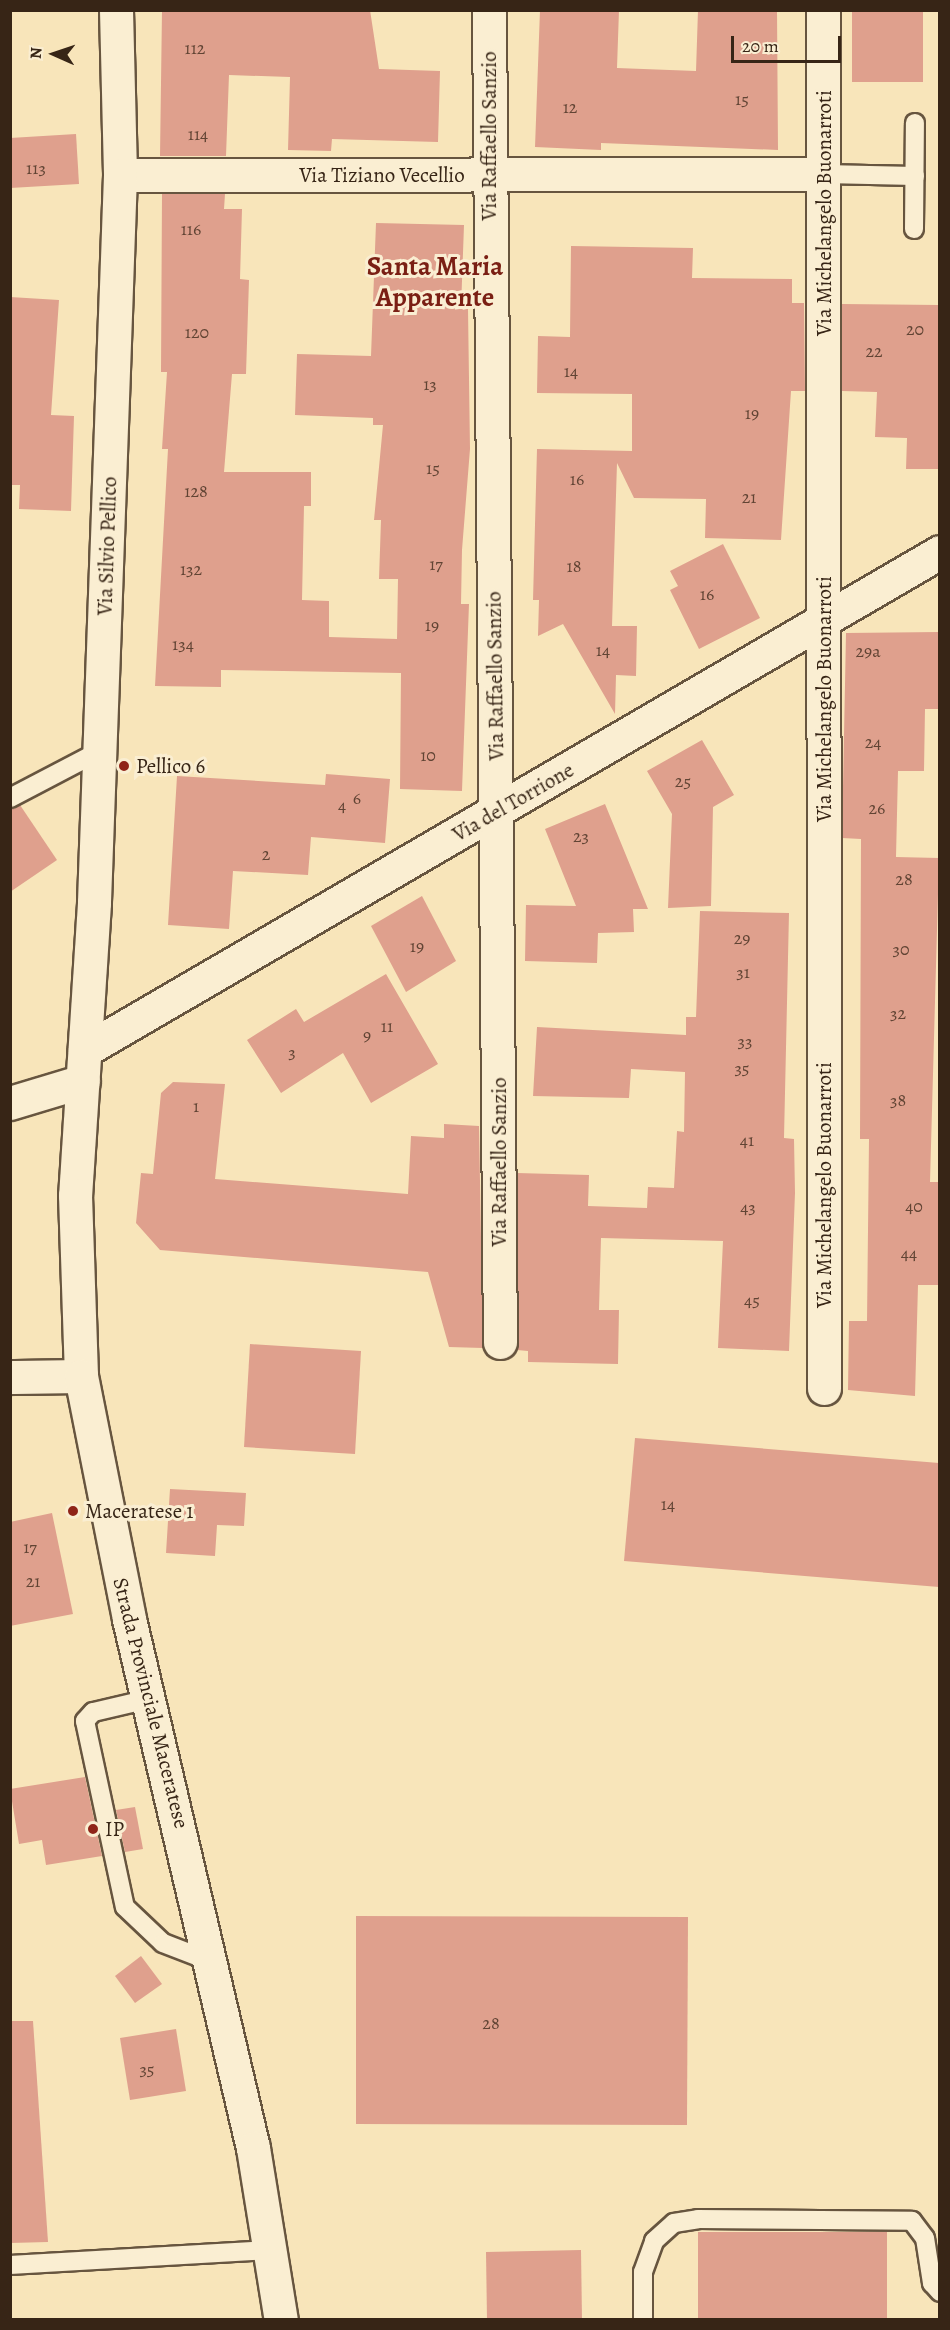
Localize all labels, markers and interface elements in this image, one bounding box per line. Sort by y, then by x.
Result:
north arrow [24,24,84,84]
scale bar [734,24,844,62]
text: 20 m [742,34,779,58]
house number: 112 [185,37,205,59]
text: N [25,47,47,59]
street label: Via Raffaello Sanzio [476,51,502,221]
house number: 15 [735,88,749,110]
street label: Via Michelangelo Buonarroti [811,90,837,336]
house number: 12 [563,96,577,118]
house number: 114 [188,123,208,145]
house number: 113 [26,157,46,179]
street label: Via Tiziano Vecellio [299,162,465,188]
house number: 116 [181,218,201,240]
district label: Santa Maria Apparente [367,250,503,313]
house number: 20 [906,318,924,340]
house number: 120 [185,321,209,343]
house number: 22 [865,340,883,362]
house number: 14 [564,360,578,382]
house number: 13 [423,373,437,395]
house number: 19 [745,402,759,424]
house number: 15 [426,457,440,479]
house number: 16 [570,468,584,490]
street label: Via Silvio Pellico [92,476,122,616]
house number: 128 [184,480,208,502]
house number: 21 [742,486,756,508]
house number: 17 [429,553,443,575]
house number: 18 [567,555,581,577]
house number: 132 [180,558,202,580]
street label: Via Michelangelo Buonarroti [811,576,837,822]
house number: 16 [700,583,714,605]
street label: Via Raffaello Sanzio [481,591,509,761]
house number: 19 [425,614,439,636]
house number: 134 [172,633,194,655]
house number: 14 [596,639,610,661]
house number: 29a [855,640,881,662]
house number: 24 [865,731,881,753]
house number: 10 [420,744,436,766]
place label: Pellico 6 [136,753,205,779]
street label: Via del Torrione [448,757,578,847]
marker: Pellico 6 [117,759,131,773]
house number: 25 [675,770,691,792]
house number: 6 [353,787,361,809]
house number: 4 [338,794,346,816]
house number: 26 [869,797,885,819]
house number: 23 [573,825,589,847]
house number: 2 [262,843,270,865]
house number: 28 [895,868,913,890]
house number: 29 [734,927,750,949]
house number: 19 [410,935,424,957]
house number: 30 [892,938,910,960]
house number: 31 [736,961,750,983]
house number: 32 [890,1002,906,1024]
house number: 11 [381,1015,393,1037]
house number: 9 [363,1024,371,1046]
house number: 33 [738,1030,752,1052]
house number: 3 [288,1041,296,1063]
house number: 35 [734,1057,750,1079]
street label: Via Michelangelo Buonarroti [811,1062,837,1308]
street label: Via Raffaello Sanzio [486,1077,512,1247]
house number: 38 [890,1089,906,1111]
house number: 1 [193,1095,199,1117]
house number: 41 [740,1129,754,1151]
house number: 40 [905,1195,923,1217]
house number: 43 [740,1196,756,1218]
house number: 44 [901,1242,917,1264]
house number: 45 [744,1289,760,1311]
house number: 14 [661,1493,675,1515]
place label: Maceratese 1 [85,1498,194,1524]
marker: Maceratese 1 [66,1504,80,1518]
house number: 17 [23,1536,37,1558]
house number: 21 [26,1570,40,1592]
street label: Strada Provinciale Maceratese [108,1575,194,1831]
place label: IP [105,1816,124,1842]
marker: IP [86,1822,100,1836]
house number: 28 [482,2012,500,2034]
house number: 35 [139,2058,155,2080]

